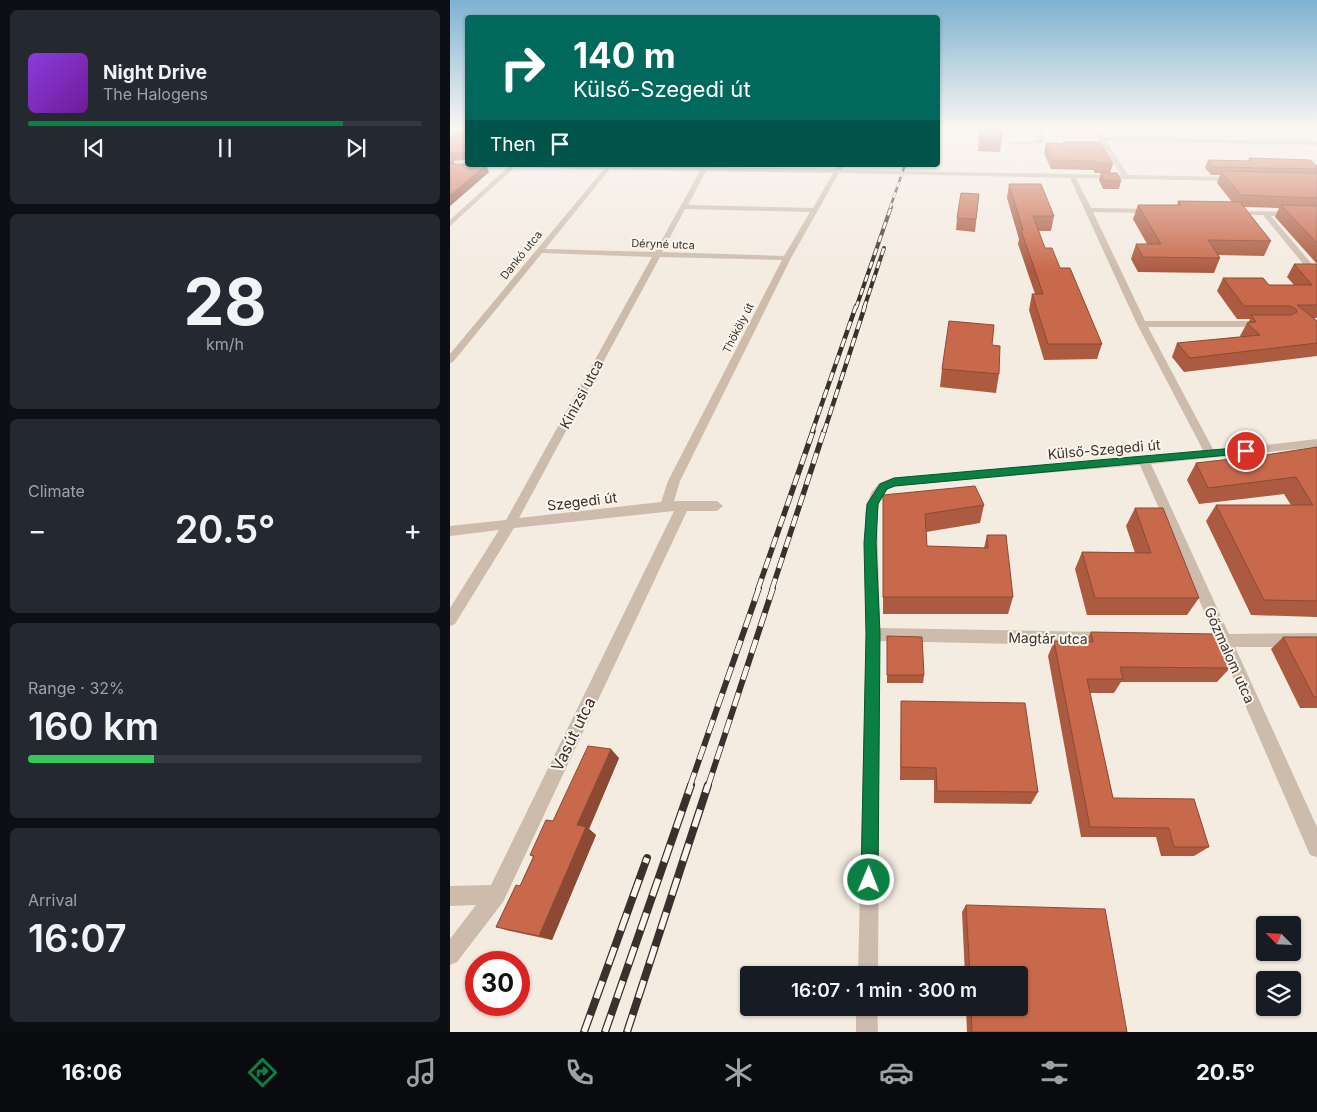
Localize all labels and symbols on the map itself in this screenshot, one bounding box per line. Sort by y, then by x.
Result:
street label: Dankó utca [497,228,545,282]
street label: Déryné utca [631,236,695,252]
street label: Thököly út [719,300,757,356]
street label: Kinizsi utca [556,357,606,431]
pin [1225,430,1267,472]
street label: Külső-Szegedi út [1047,436,1161,462]
street label: Szegedi út [546,488,618,514]
street label: Gőzmalom utca [1201,604,1259,706]
street label: Magtár utca [1008,629,1088,647]
street label: Vasút utca [547,694,599,774]
position arrow [842,853,894,905]
north arrow [1256,916,1301,961]
speed limit sign: 30 [465,951,530,1016]

